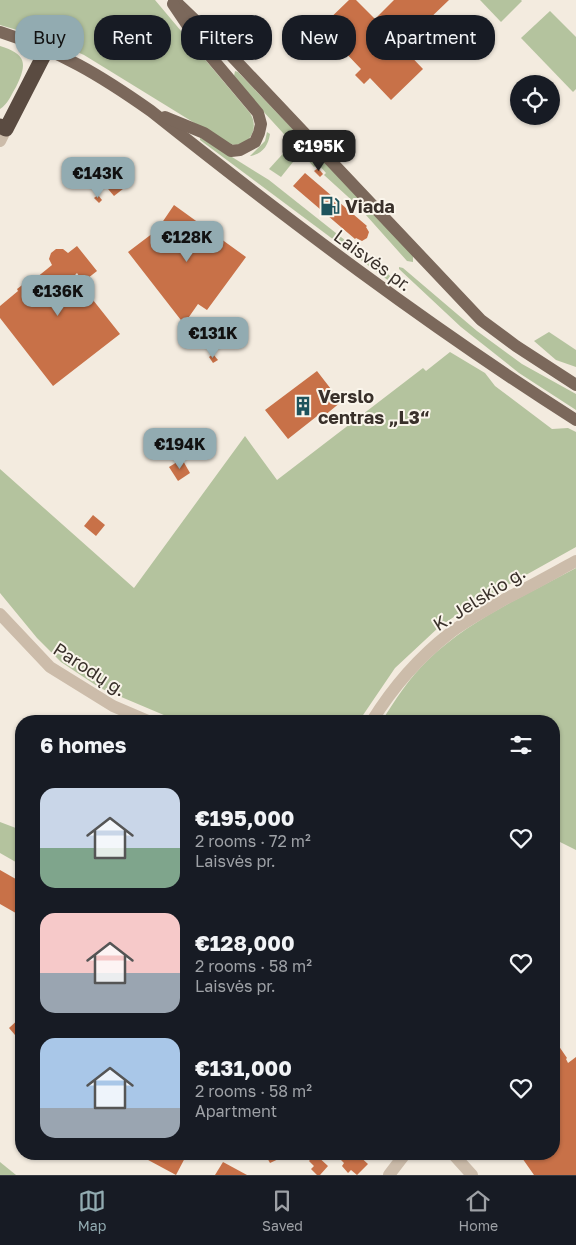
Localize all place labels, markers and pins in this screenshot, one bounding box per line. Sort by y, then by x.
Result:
pin: €195K [284,130,354,172]
pin: €143K [63,156,133,199]
fuel station icon: Viada [319,195,341,217]
place label: Viada [345,195,395,217]
pin: €128K [152,220,222,263]
pin: €136K [23,274,93,317]
pin: €131K [178,316,248,359]
place label: Verslo centras „L3“ [318,385,430,428]
building icon: Verslo centras „L3“ [292,395,314,417]
pin: €194K [145,428,215,470]

